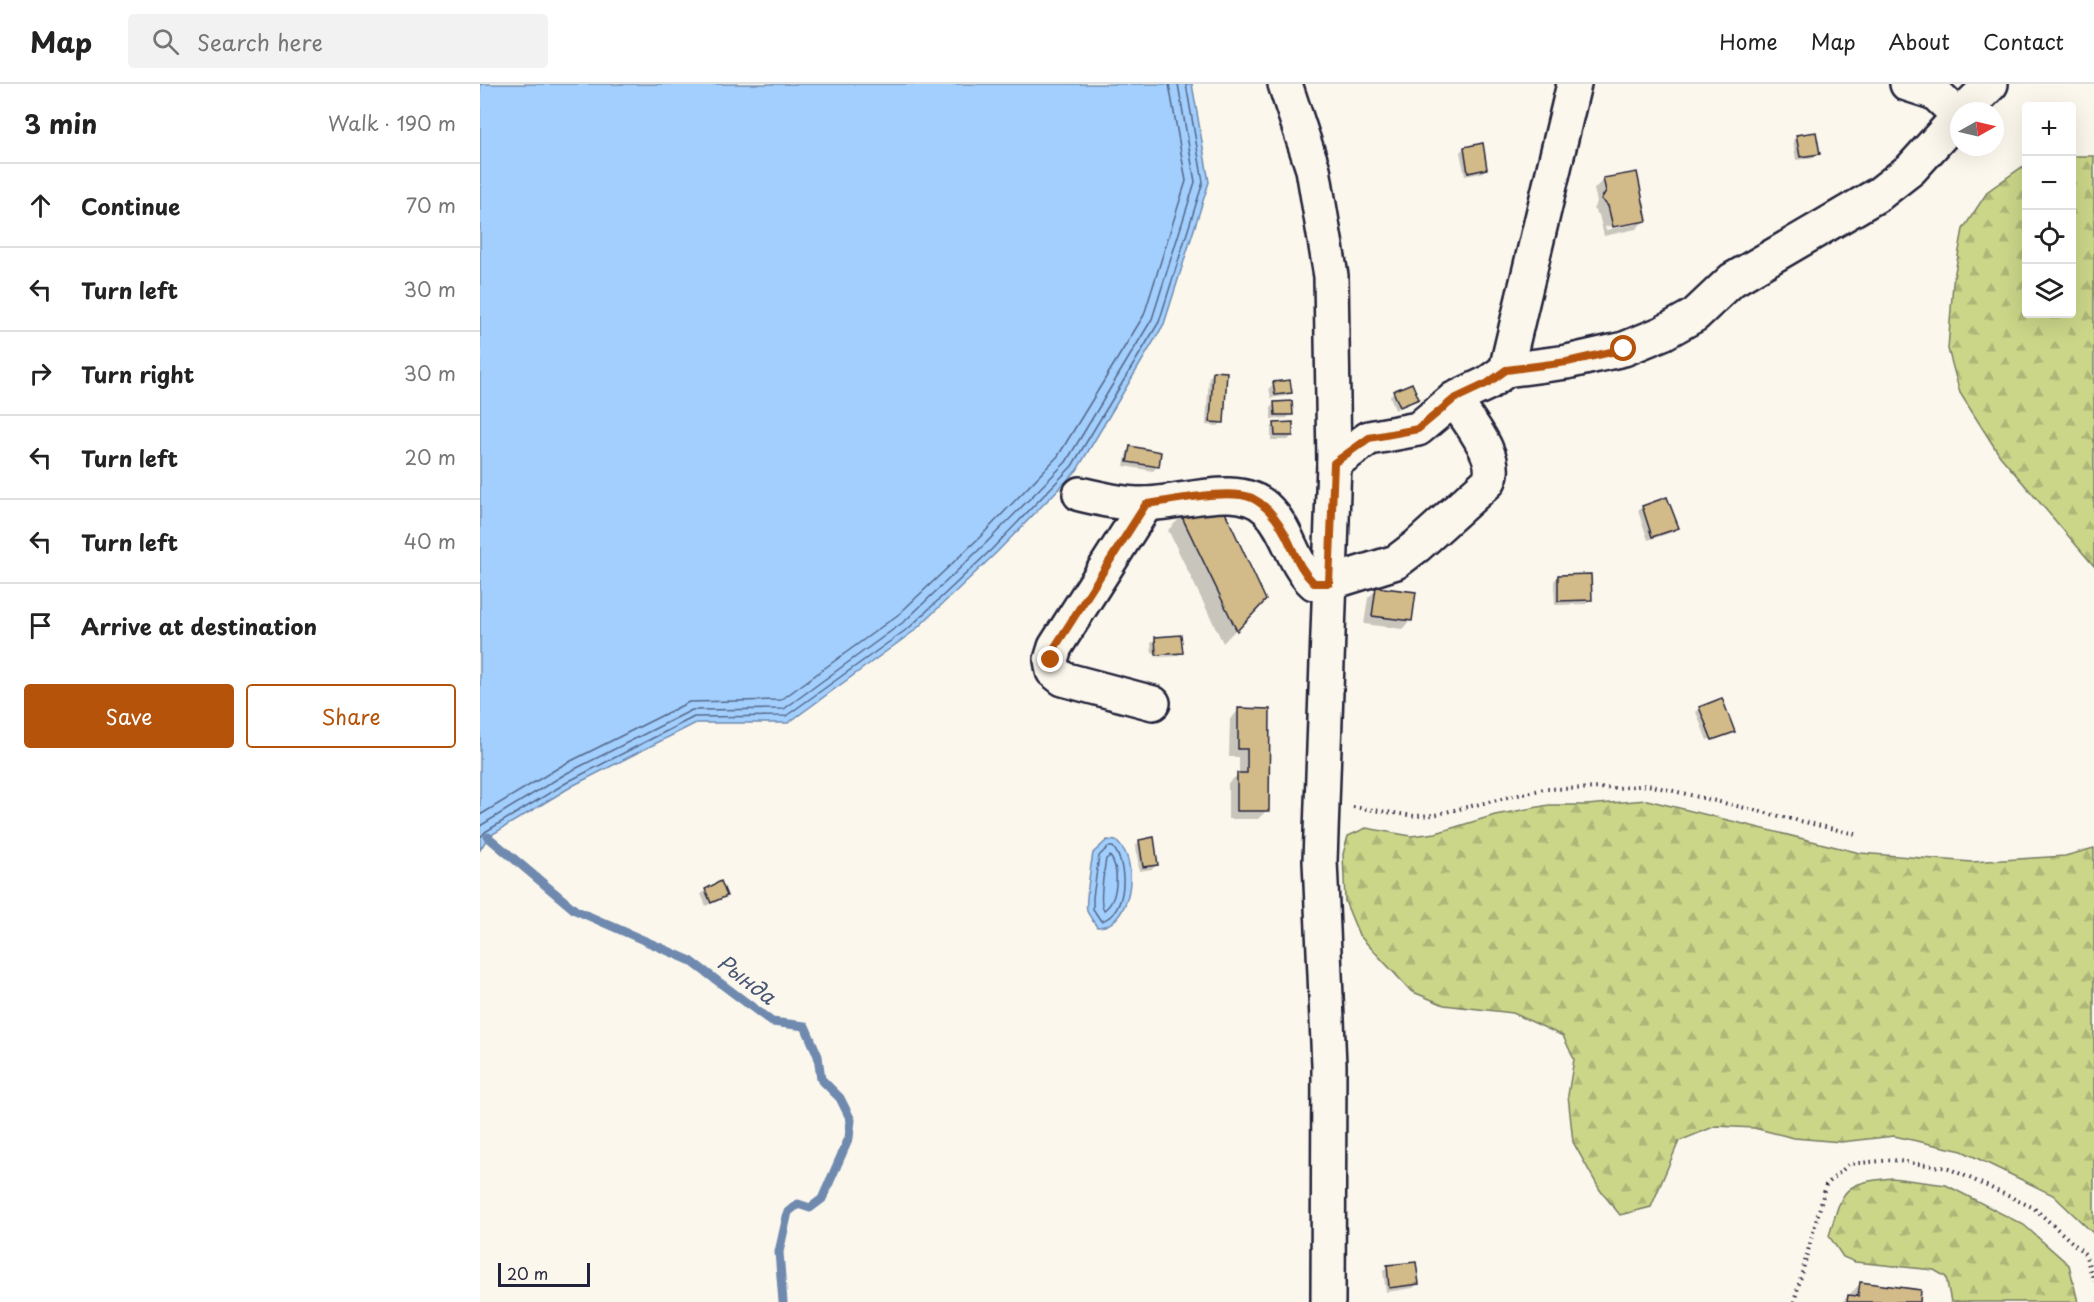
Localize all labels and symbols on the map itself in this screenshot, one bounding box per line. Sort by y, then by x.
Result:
north arrow [1950,102,2004,156]
route start [1610,335,1636,361]
route end [1037,646,1063,672]
water label: Рында [711,946,784,1012]
scale bar [498,1260,590,1288]

